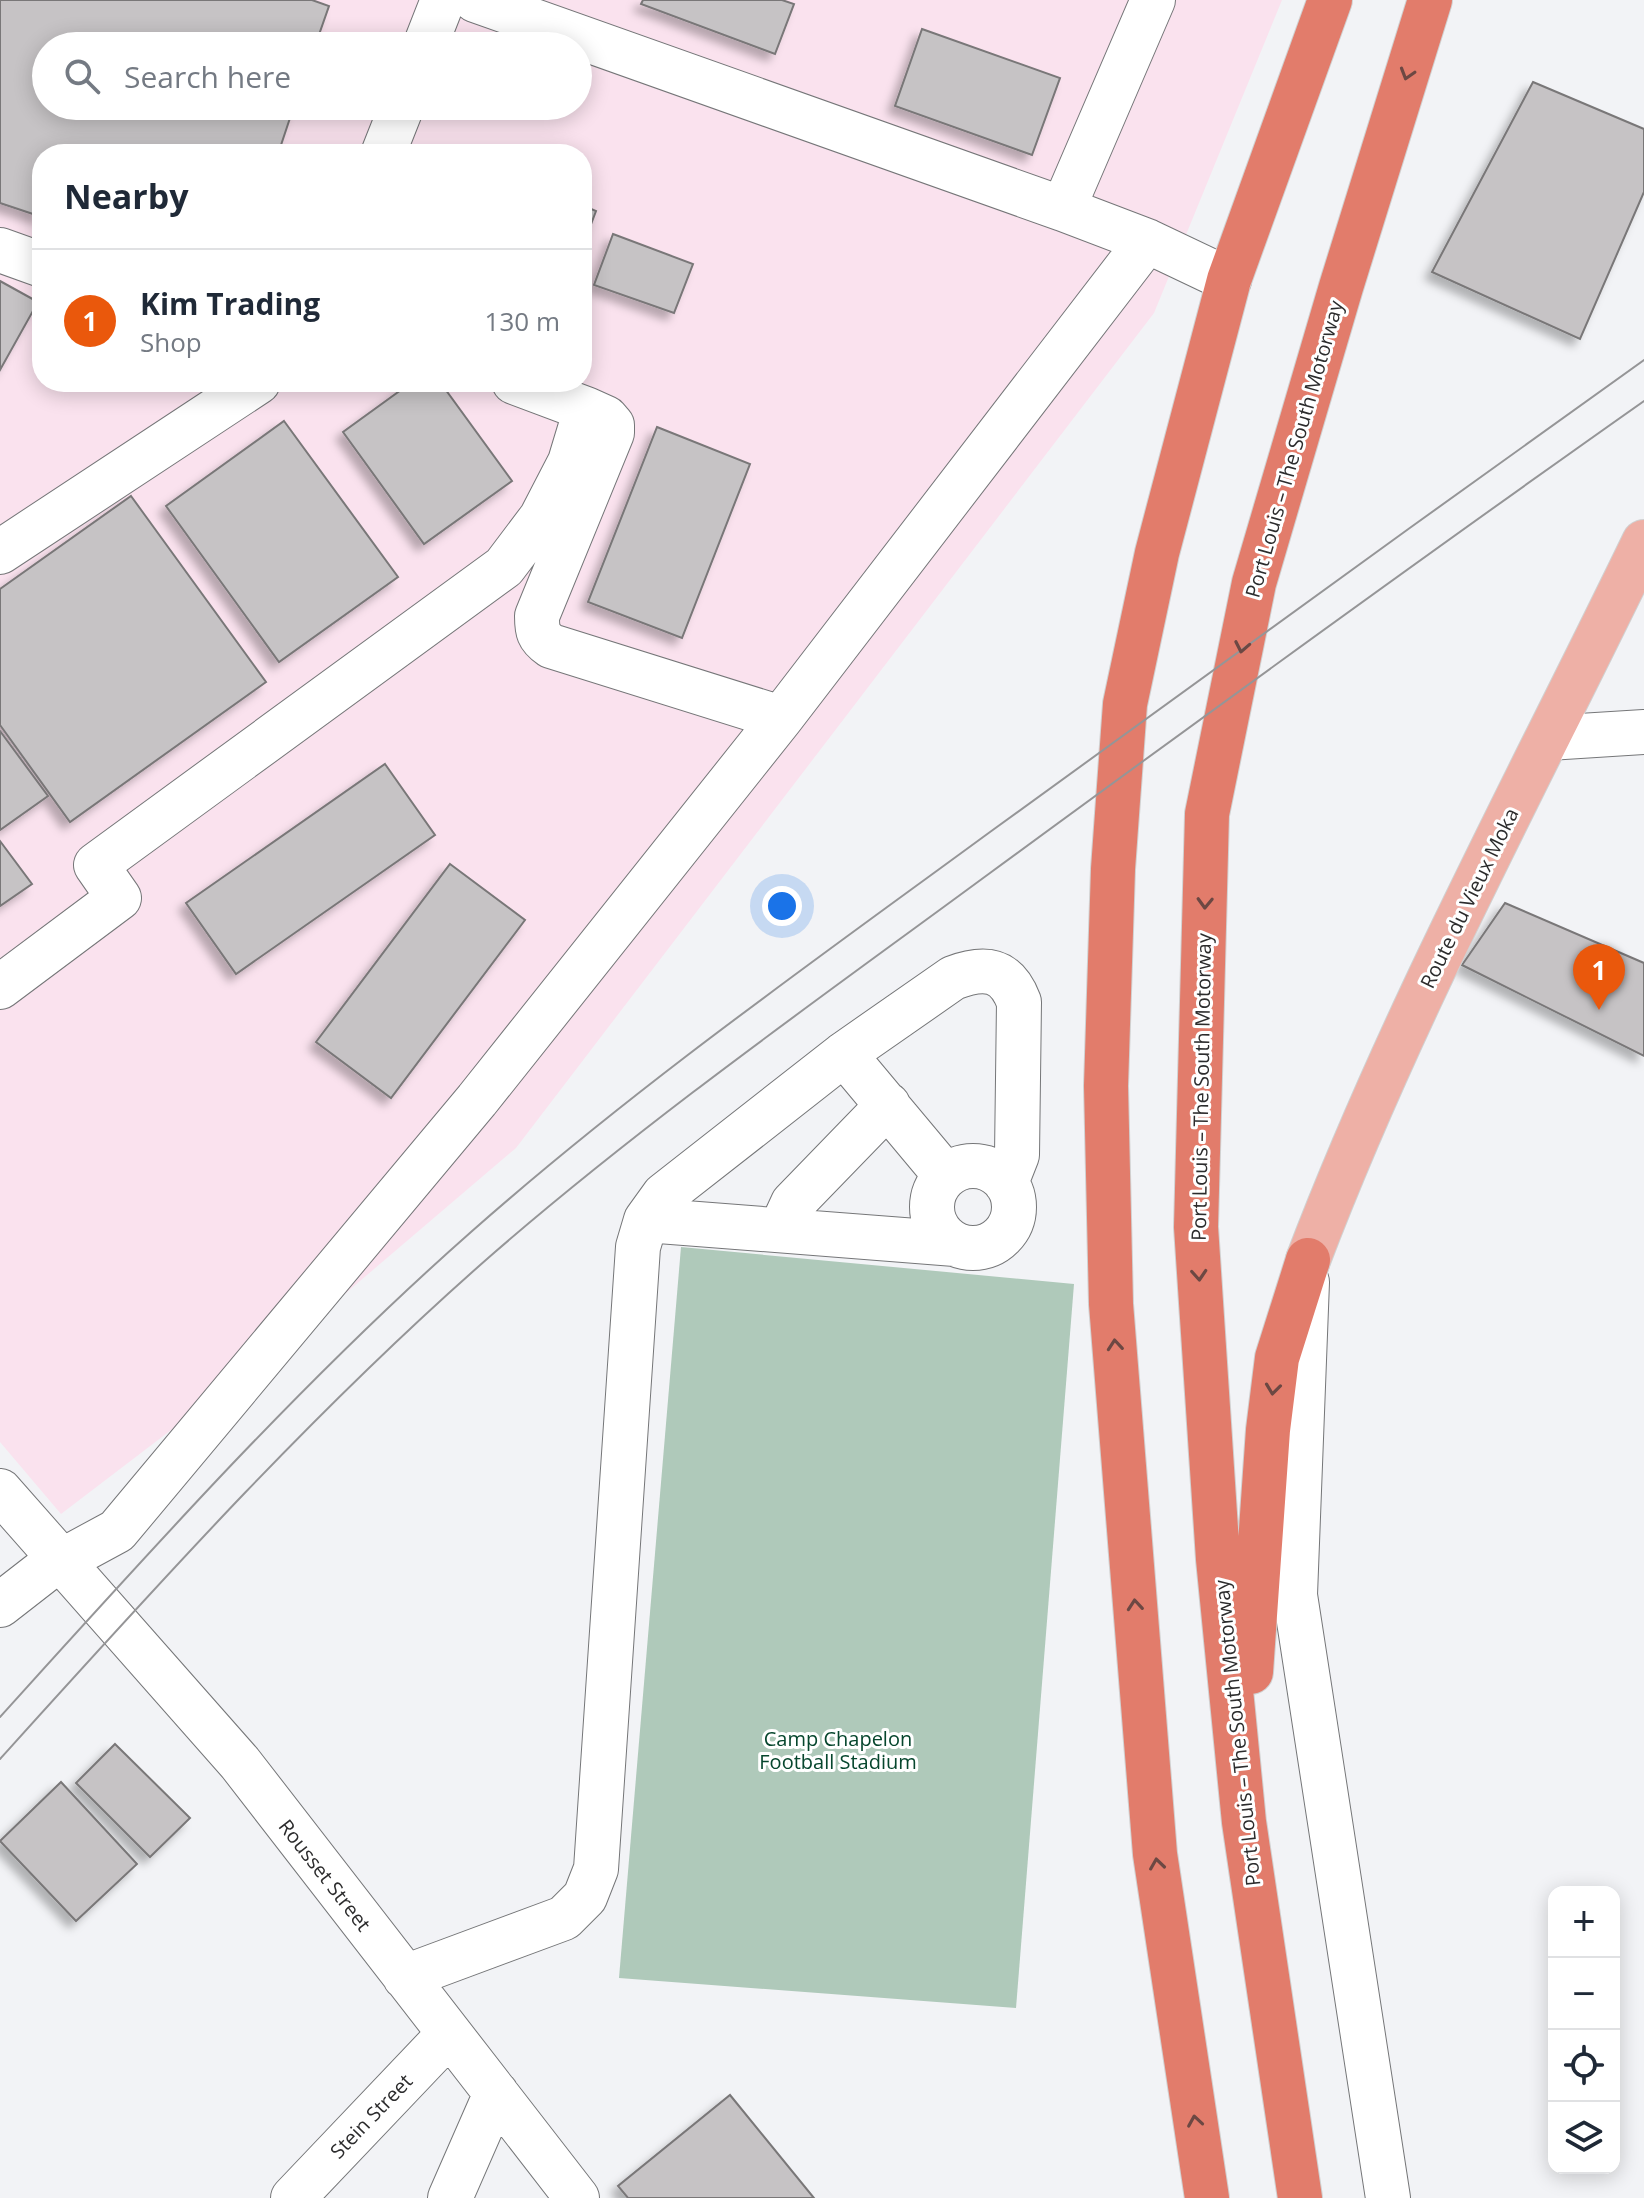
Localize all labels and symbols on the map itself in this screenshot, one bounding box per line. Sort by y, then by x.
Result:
one-way arrow [1400,67,1416,81]
street label: Port Louis – The South Motorway [1239,296,1350,601]
one-way arrow [1234,640,1251,654]
street label: Route du Vieux Moka [1414,803,1524,993]
your location [762,886,802,926]
one-way arrow [1196,897,1214,910]
street label: Port Louis – The South Motorway [1185,932,1217,1241]
pin: 1 [1573,944,1625,1010]
one-way arrow [1190,1269,1207,1282]
one-way arrow [1106,1339,1123,1352]
one-way arrow [1265,1382,1282,1396]
street label: Port Louis – The South Motorway [1207,1578,1267,1887]
one-way arrow [1127,1598,1144,1611]
park label: Camp Chapelon Football Stadium [759,1725,917,1775]
street label: Rousset Street [273,1813,377,1937]
one-way arrow [1149,1857,1166,1871]
street label: Stein Street [324,2068,418,2164]
one-way arrow [1187,2114,1204,2128]

